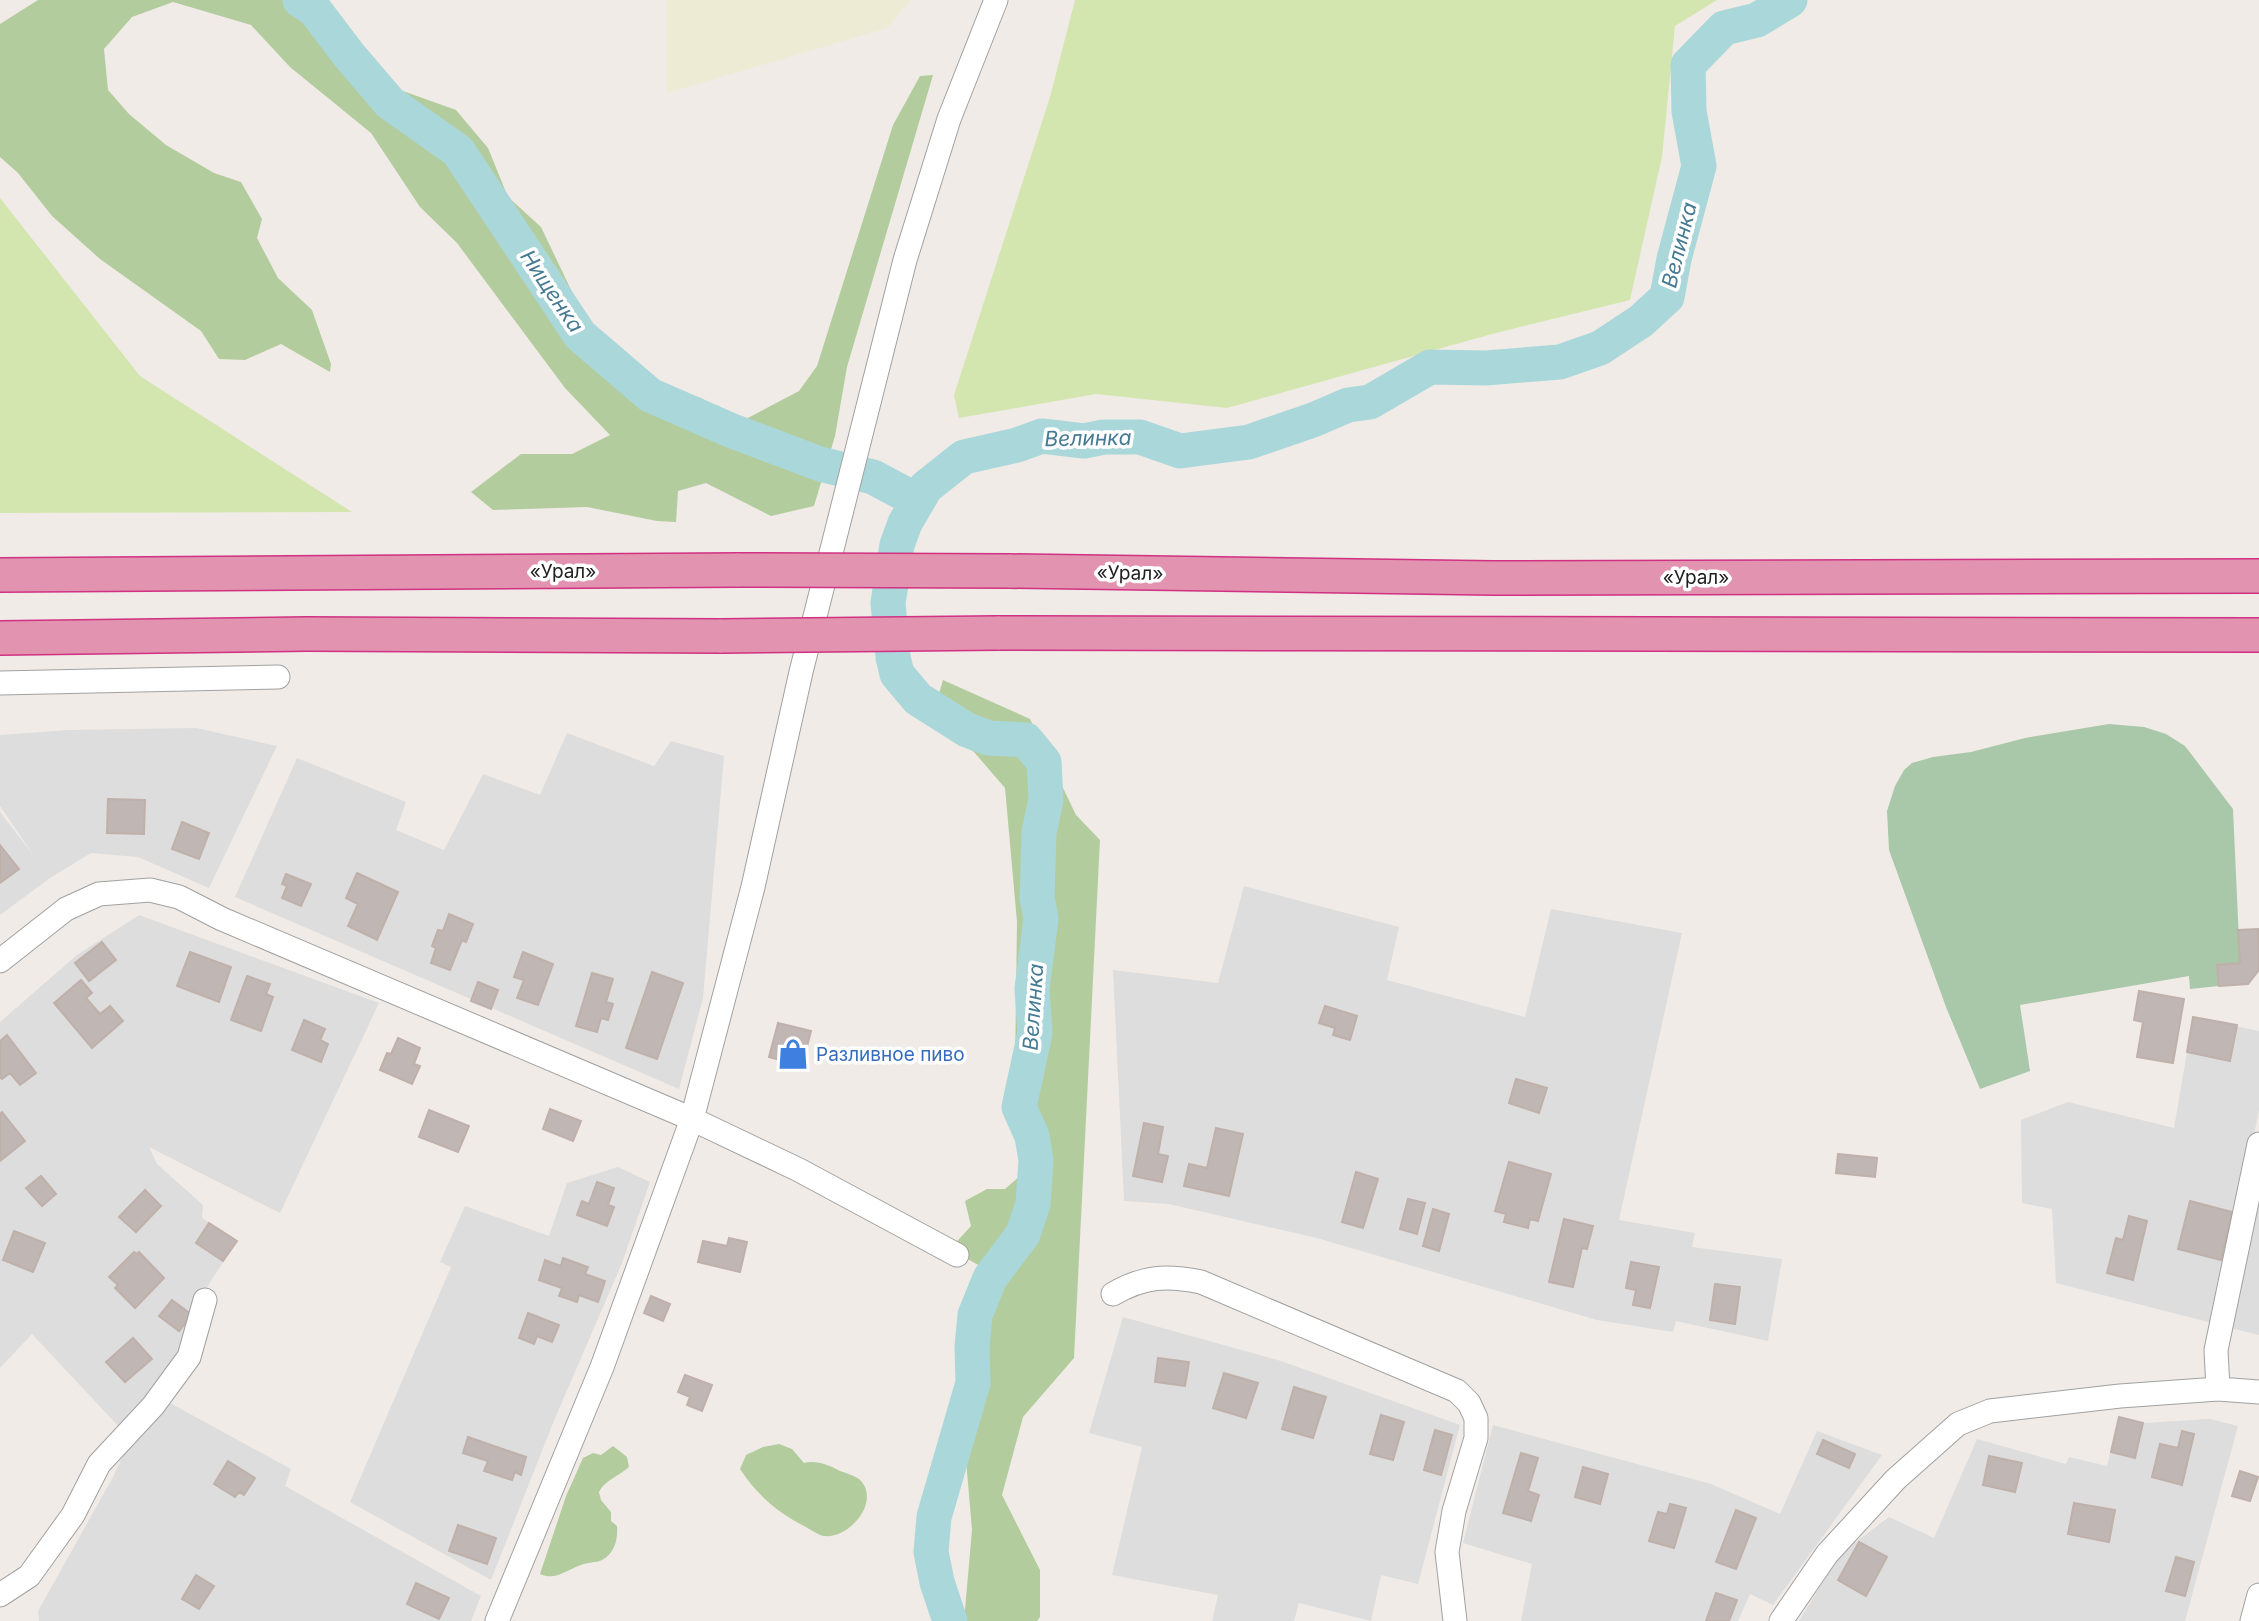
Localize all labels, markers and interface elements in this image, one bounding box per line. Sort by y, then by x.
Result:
water label: Велинка [1656,200,1702,290]
water label: Нищенка [515,245,589,337]
water label: Велинка [1044,425,1132,451]
street label: «Урал» [530,560,596,583]
street label: «Урал» [1096,561,1164,585]
street label: «Урал» [1663,566,1729,589]
water label: Велинка [1017,963,1049,1051]
shop icon: Разливное пиво [776,1037,810,1071]
place label: Разливное пиво [816,1043,965,1066]

